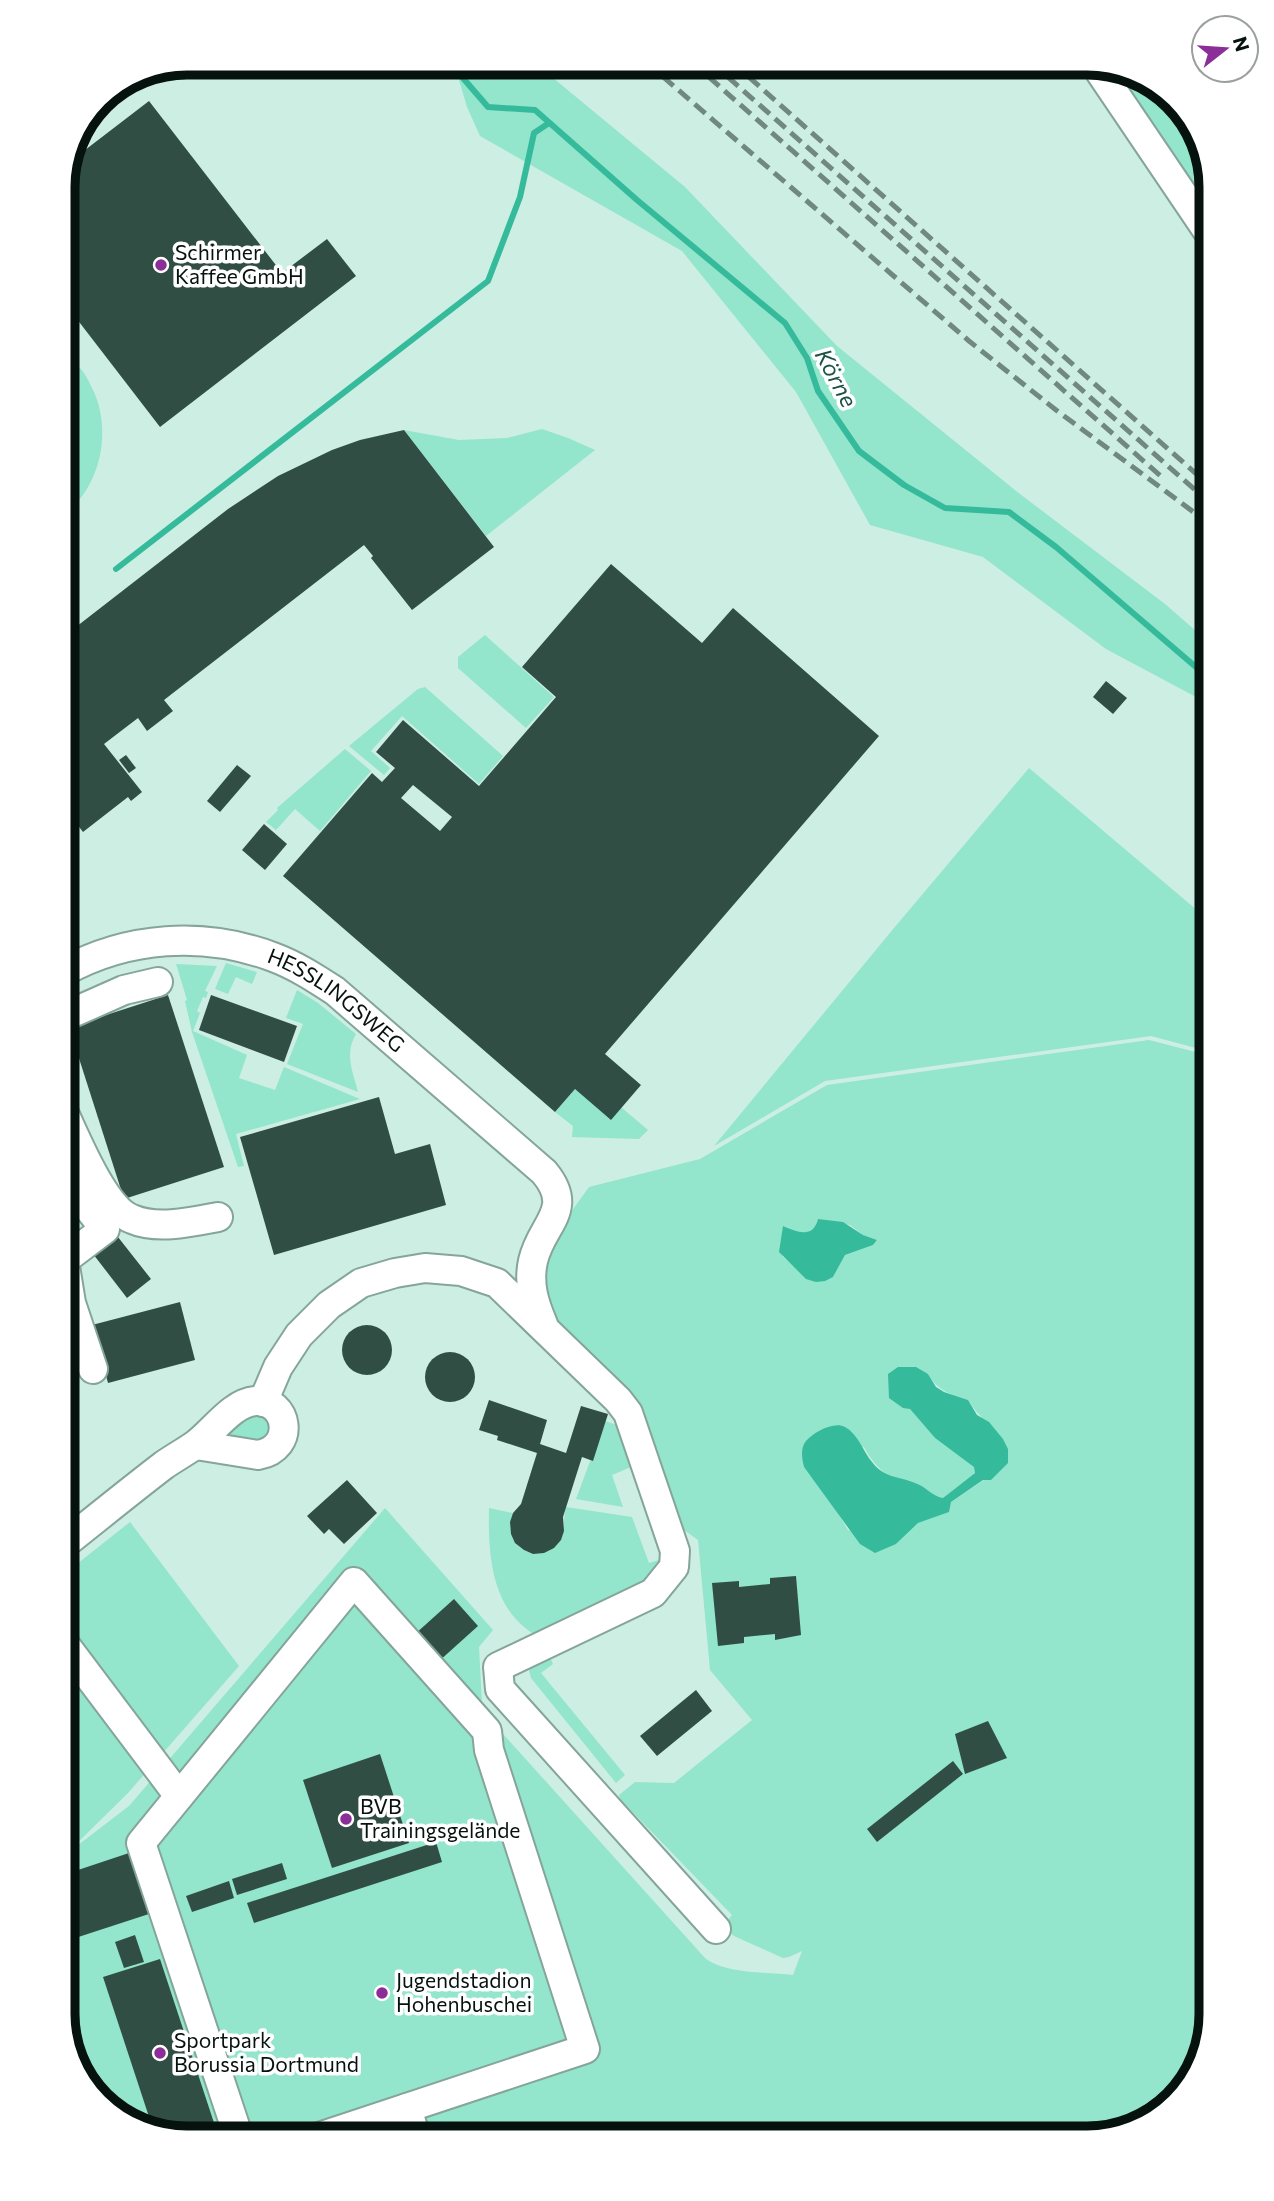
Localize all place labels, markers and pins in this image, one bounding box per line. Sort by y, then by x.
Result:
place label: Schirmer Kaffee GmbH [175,239,304,288]
marker: Schirmer Kaffee GmbH [153,257,169,273]
place label: BVB Trainingsgelände [360,1793,520,1842]
marker: BVB Trainingsgelände [338,1811,354,1827]
place label: Jugendstadion Hohenbuschei [396,1967,532,2016]
marker: Jugendstadion Hohenbuschei [374,1985,390,2001]
place label: Sportpark Borussia Dortmund [174,2027,359,2076]
marker: Sportpark Borussia Dortmund [152,2045,168,2061]

